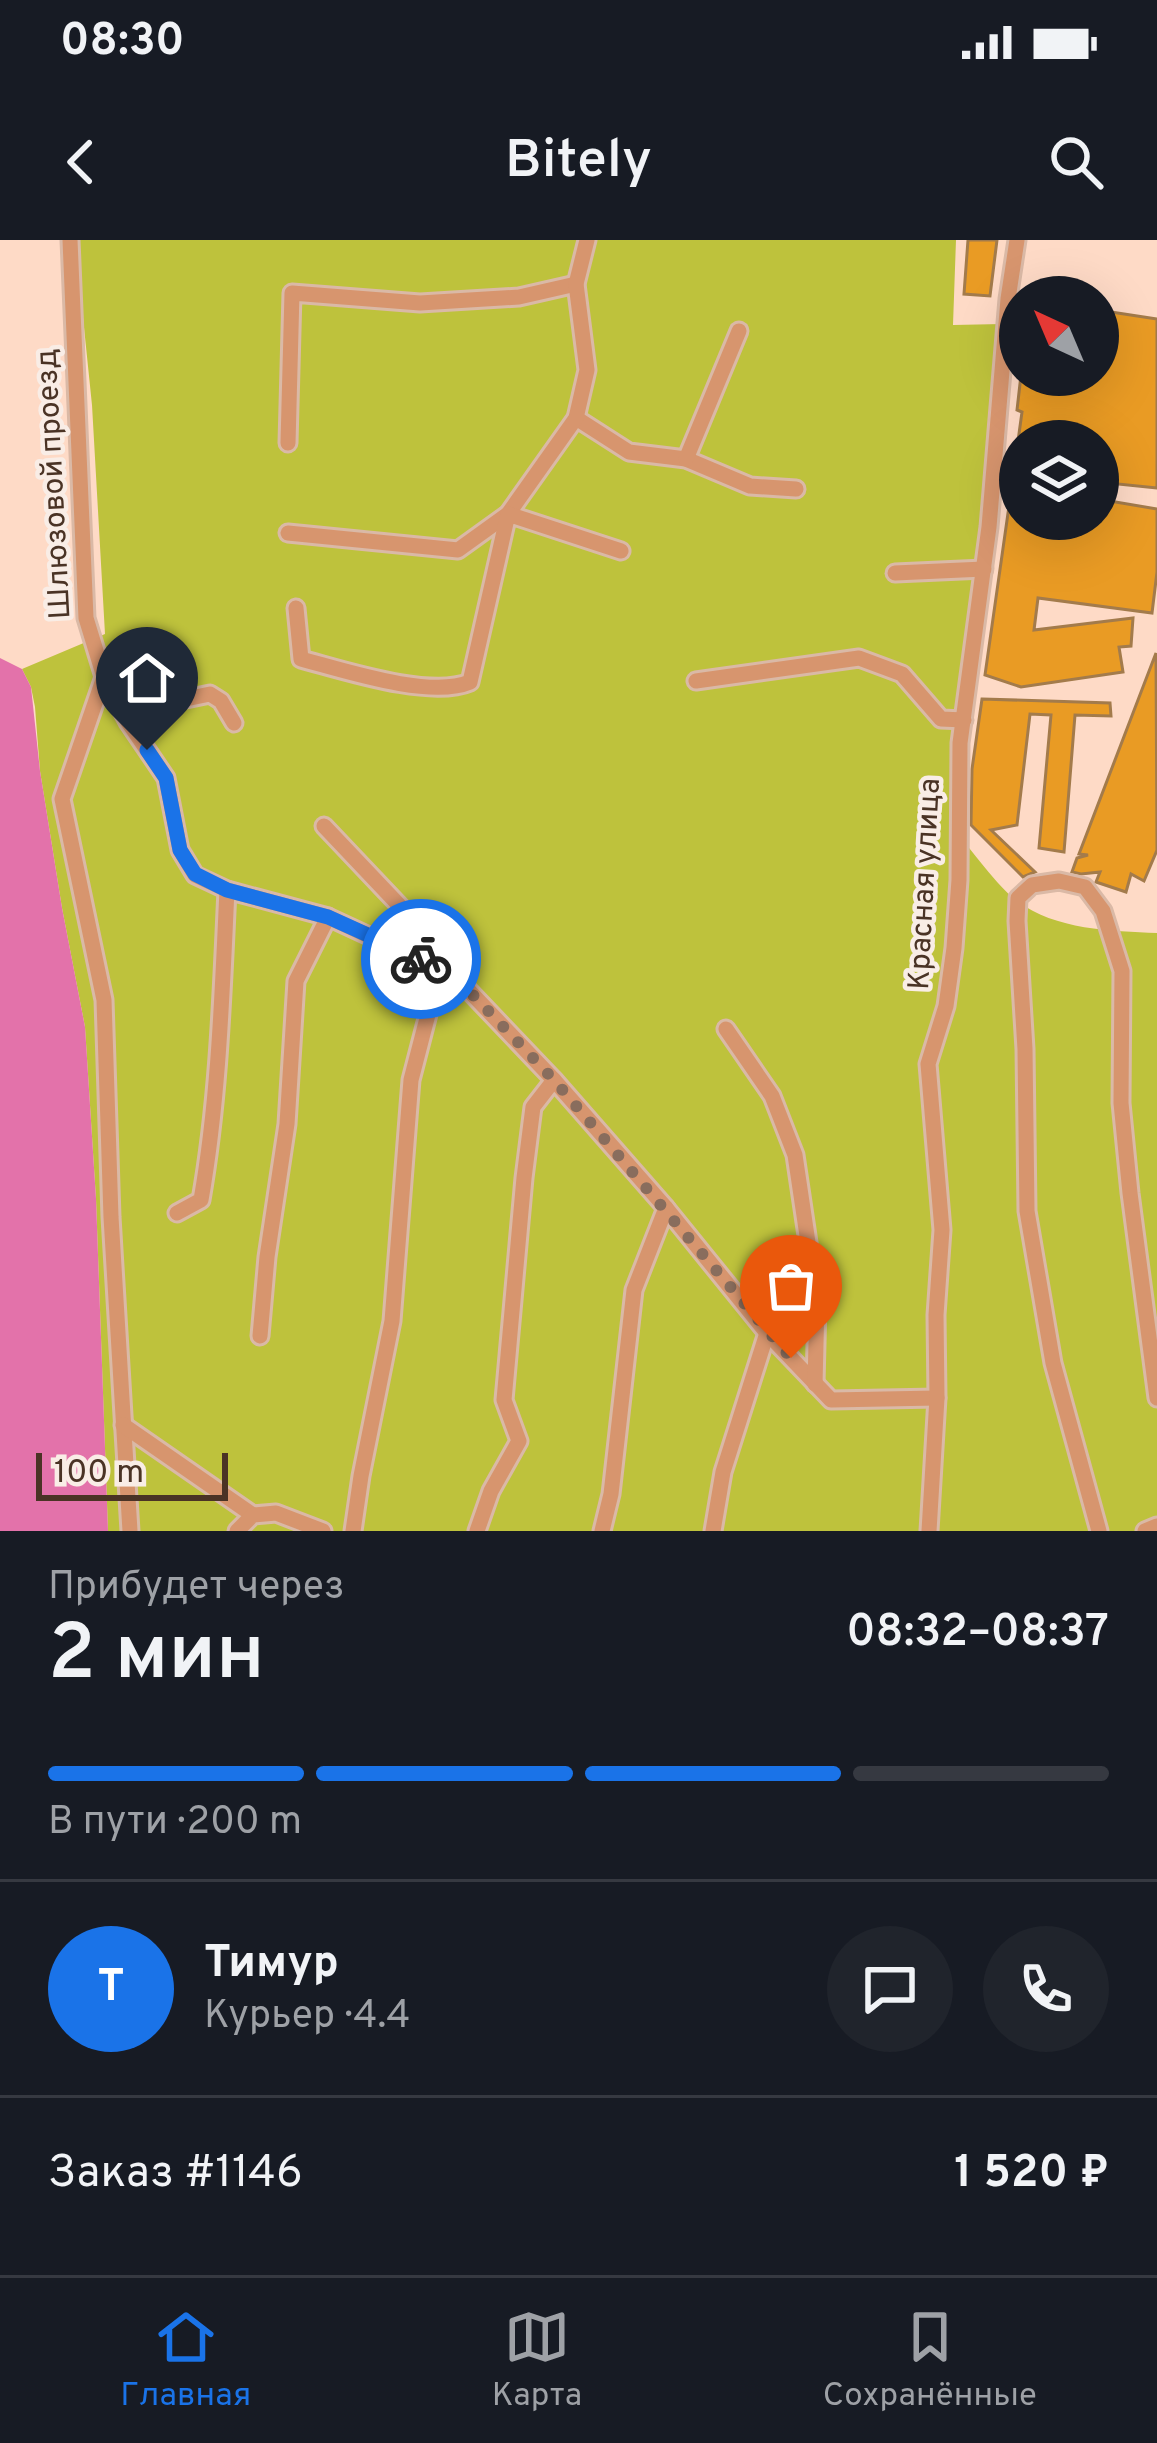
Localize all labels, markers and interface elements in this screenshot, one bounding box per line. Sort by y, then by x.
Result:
text: 08:30 [60,14,185,71]
text: Bitely [505,128,652,197]
icon: back [48,129,114,195]
icon: search [1043,129,1109,195]
north arrow [999,276,1119,396]
map controls [999,276,1119,540]
street label: Шлюзовой проезд [29,348,81,620]
button: layers [999,420,1119,540]
pin [96,627,198,750]
icon: home [114,645,180,711]
street label: Красная улица [902,777,950,991]
courier [361,899,481,1019]
icon: bike [388,926,454,992]
pin [740,1235,842,1358]
icon: bag [758,1253,824,1319]
scale bar [36,1447,228,1500]
text: 100 m [54,1453,144,1495]
text: Прибудет через [48,1564,345,1613]
text: 08:32–08:37 [846,1605,1109,1662]
text: 2 мин [48,1608,265,1707]
text: В пути · 200 m [48,1799,302,1848]
button: chat [827,1926,953,2052]
button: phone [983,1926,1109,2052]
text: Тимур [204,1936,339,1993]
text: Т [97,1960,125,2017]
text: Курьер · 4.4 [204,1993,410,2042]
text: Заказ #1146 [48,2146,303,2203]
text: 1 520 ₽ [954,2146,1109,2203]
tab: Главная [120,2304,251,2418]
tab: Карта [492,2304,582,2418]
tab: Сохранённые [823,2304,1037,2418]

